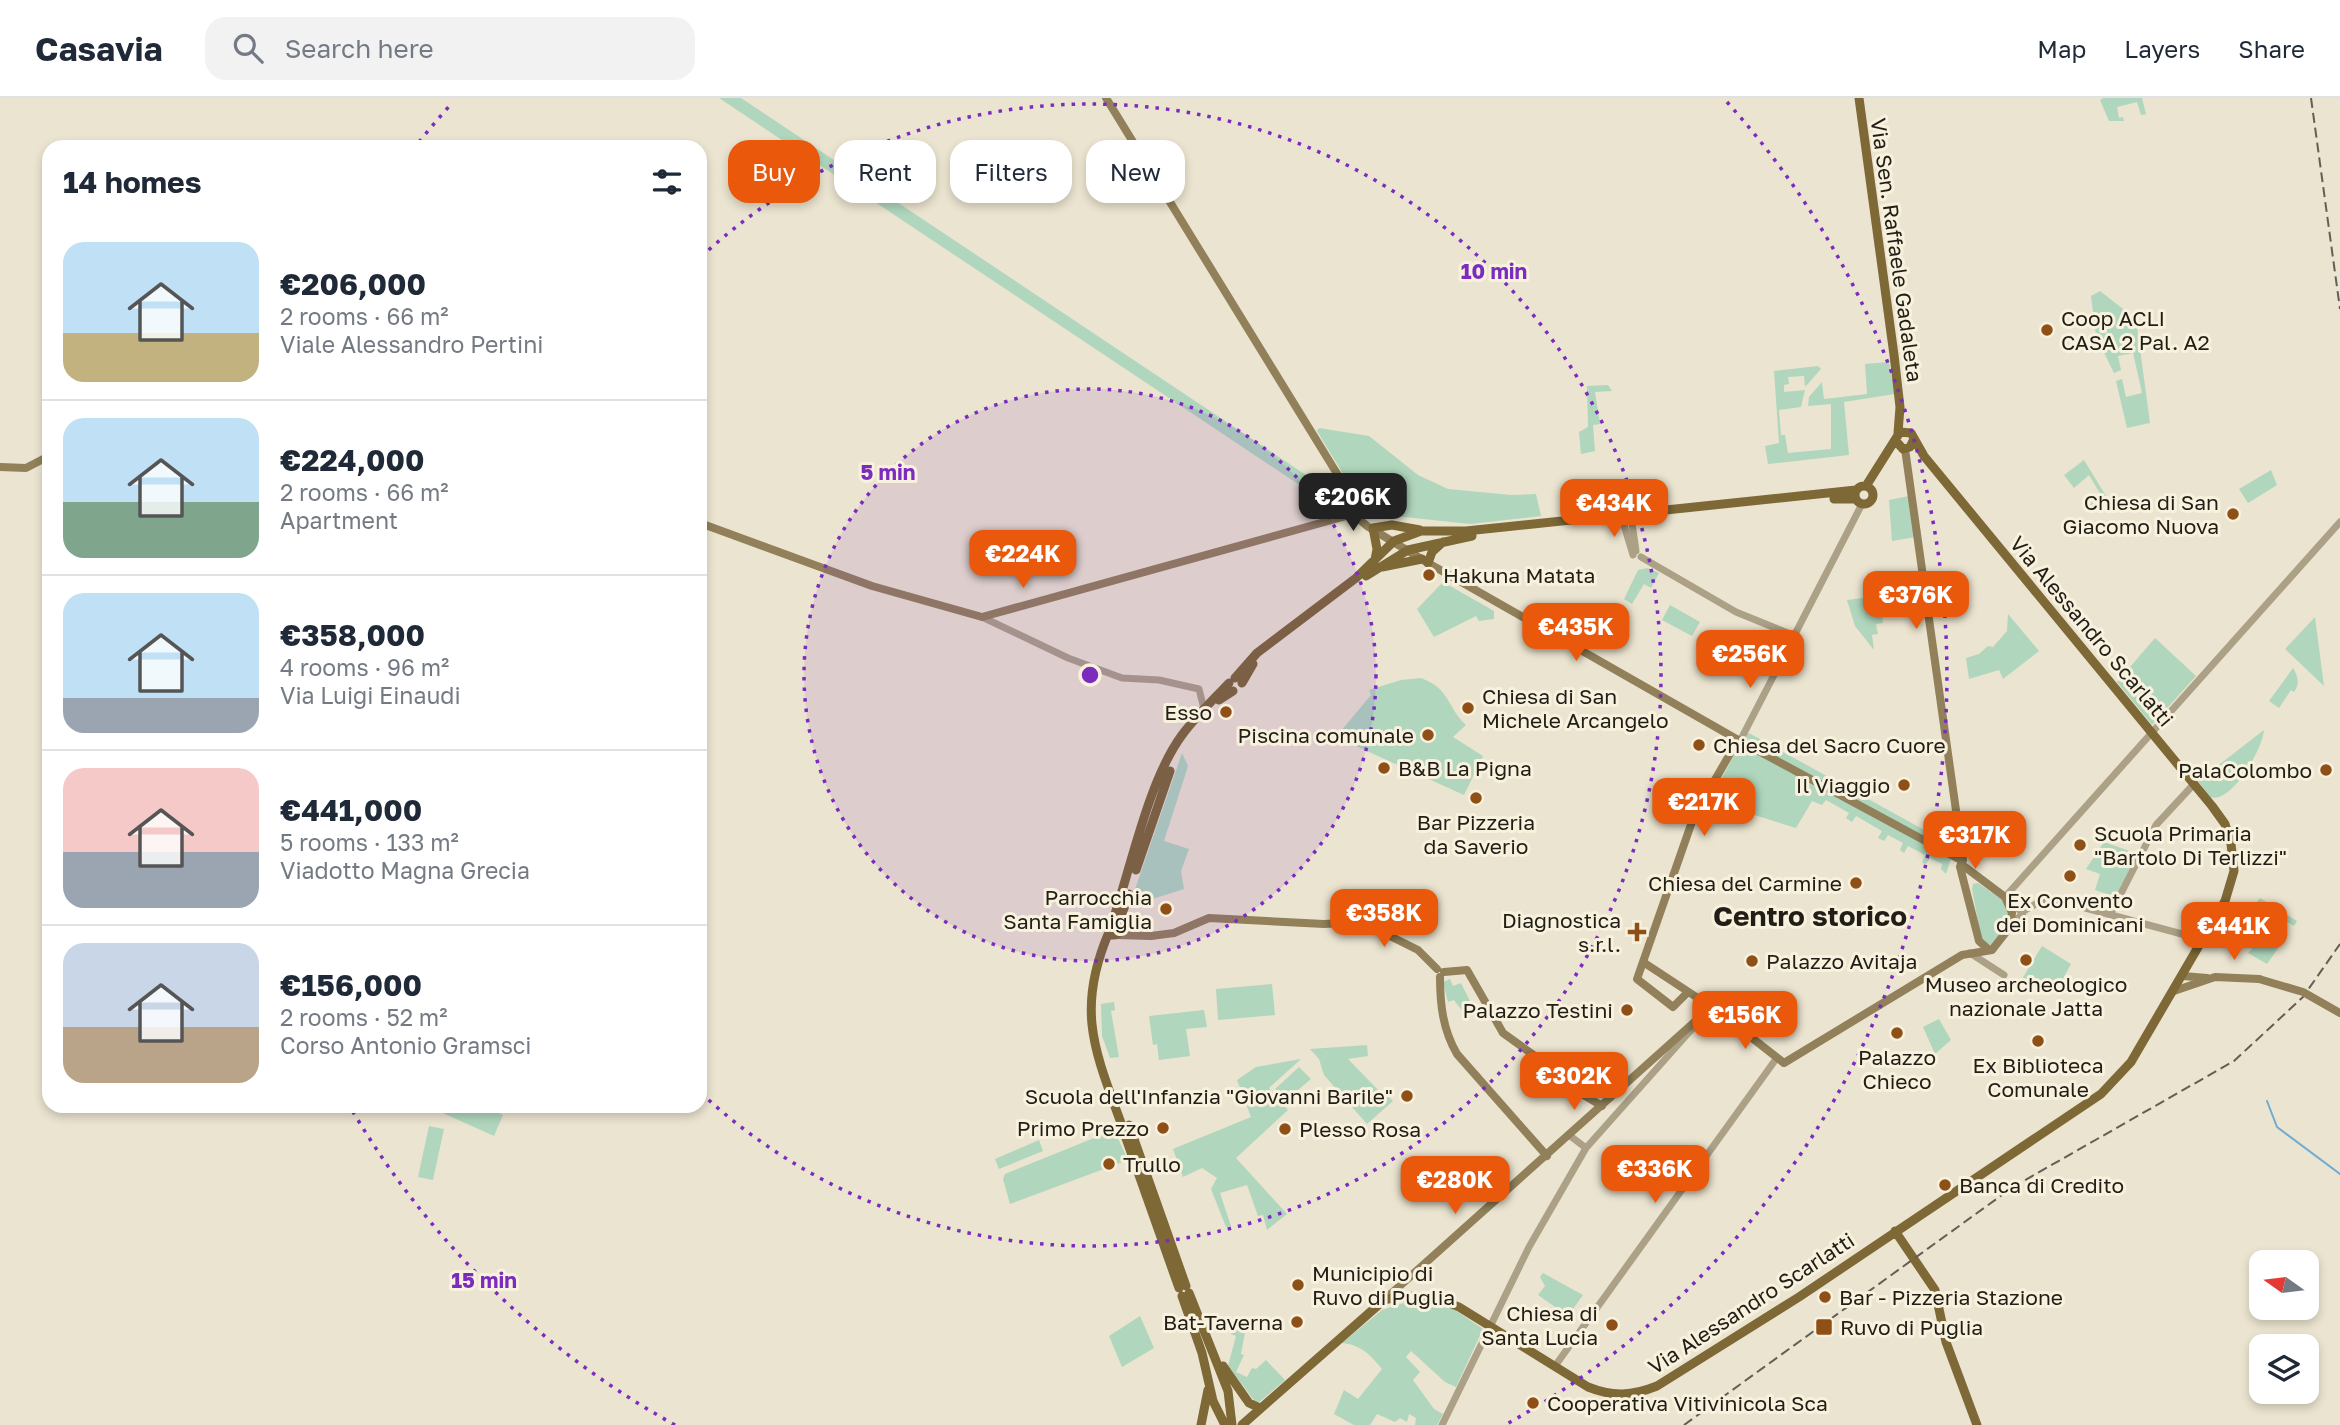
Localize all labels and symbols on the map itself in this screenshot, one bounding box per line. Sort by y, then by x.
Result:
street label: Via Sen. Raffaele Gadaleta [1866,116,1928,384]
text: 10 min [1461,258,1527,284]
place label: Coop ACLI CASA 2 Pal. A2 [2061,305,2210,355]
marker: Coop ACLI CASA 2 Pal. A2 [2039,322,2055,338]
text: 5 min [861,459,915,485]
pin: €206K [1304,474,1402,533]
pin: €434K [1565,480,1663,539]
place label: Chiesa di San Giacomo Nuova [2062,489,2219,539]
marker: Chiesa di San Giacomo Nuova [2225,506,2241,522]
pin: €224K [974,531,1072,590]
street label: Via Alessandro Scarlatti [2005,531,2179,731]
place label: Hakuna Matata [1443,562,1595,588]
marker: Hakuna Matata [1421,567,1437,583]
pin: €376K [1867,572,1965,631]
pin: €435K [1527,603,1625,663]
pin: €256K [1701,630,1799,690]
centre of rings [1078,663,1102,687]
place label: Chiesa di San Michele Arcangelo [1482,683,1669,733]
place label: Esso [1164,699,1212,725]
marker: Chiesa di San Michele Arcangelo [1460,700,1476,716]
marker: Esso [1218,704,1234,720]
place label: Piscina comunale [1238,722,1414,748]
marker: Piscina comunale [1420,727,1436,743]
place label: Chiesa del Sacro Cuore [1713,732,1946,758]
marker: Chiesa del Sacro Cuore [1691,737,1707,753]
place label: B&B La Pigna [1398,755,1532,781]
place label: PalaColombo [2178,757,2312,783]
marker: B&B La Pigna [1376,760,1392,776]
marker: PalaColombo [2318,762,2334,778]
place label: Il Viaggio [1796,772,1890,798]
marker: Il Viaggio [1896,777,1912,793]
pin: €217K [1655,778,1753,838]
marker: Bar Pizzeria da Saverio [1468,790,1484,806]
place label: Bar Pizzeria da Saverio [1417,809,1535,859]
pin: €317K [1926,812,2024,871]
place label: Scuola Primaria "Bartolo Di Terlizzi" [2094,820,2287,870]
marker: Scuola Primaria "Bartolo Di Terlizzi" [2072,837,2088,853]
marker: Ex Convento dei Dominicani [2062,868,2078,884]
place label: Chiesa del Carmine [1648,870,1842,896]
marker: Chiesa del Carmine [1848,875,1864,891]
place label: Parrocchia Santa Famiglia [1003,884,1152,934]
place label: Ex Convento dei Dominicani [1996,887,2144,937]
pin: €358K [1335,890,1433,949]
district label: Centro storico [1713,899,1907,932]
marker: Parrocchia Santa Famiglia [1158,901,1174,917]
pin: €441K [2185,902,2283,962]
place label: Diagnostica s.r.l. [1502,907,1621,957]
marker: Diagnostica s.r.l. [1627,922,1647,942]
place label: Palazzo Avitaja [1766,948,1917,974]
marker: Museo archeologico nazionale Jatta [2018,952,2034,968]
marker: Palazzo Avitaja [1744,953,1760,969]
place label: Museo archeologico nazionale Jatta [1925,971,2127,1021]
pin: €156K [1696,992,1794,1051]
place label: Palazzo Testini [1463,997,1613,1023]
marker: Palazzo Testini [1619,1002,1635,1018]
marker: Palazzo Chieco [1889,1025,1905,1041]
marker: Ex Biblioteca Comunale [2030,1033,2046,1049]
place label: Palazzo Chieco [1858,1044,1936,1094]
pin: €302K [1525,1052,1623,1112]
place label: Ex Biblioteca Comunale [1972,1052,2104,1102]
place label: Scuola dell'Infanzia "Giovanni Barile" [1025,1083,1393,1109]
marker: Scuola dell'Infanzia "Giovanni Barile" [1399,1088,1415,1104]
place label: Primo Prezzo [1017,1115,1149,1141]
place label: Plesso Rosa [1299,1116,1421,1142]
marker: Primo Prezzo [1155,1120,1171,1136]
marker: Plesso Rosa [1277,1121,1293,1137]
pin: €336K [1606,1146,1704,1205]
place label: Trullo [1123,1151,1181,1177]
marker: Trullo [1101,1156,1117,1172]
pin: €280K [1406,1156,1504,1216]
place label: Banca di Credito [1959,1172,2124,1198]
marker: Banca di Credito [1937,1177,1953,1193]
street label: Via Alessandro Scarlatti [1643,1227,1859,1379]
north arrow [2249,1250,2319,1320]
place label: Municipio di Ruvo di Puglia [1312,1260,1455,1310]
text: 15 min [451,1267,517,1293]
marker: Municipio di Ruvo di Puglia [1290,1277,1306,1293]
place label: Bar - Pizzeria Stazione [1839,1284,2063,1310]
marker: Bar - Pizzeria Stazione [1817,1289,1833,1305]
place label: Chiesa di Santa Lucia [1481,1300,1598,1350]
place label: Bat-Taverna [1163,1309,1283,1335]
marker: Bat-Taverna [1289,1314,1305,1330]
place label: Ruvo di Puglia [1840,1314,1983,1340]
marker: Chiesa di Santa Lucia [1604,1317,1620,1333]
marker: Ruvo di Puglia [1814,1317,1834,1337]
place label: Cooperativa Vitivinicola Sca [1547,1390,1828,1416]
marker: Cooperativa Vitivinicola Sca [1525,1395,1541,1411]

